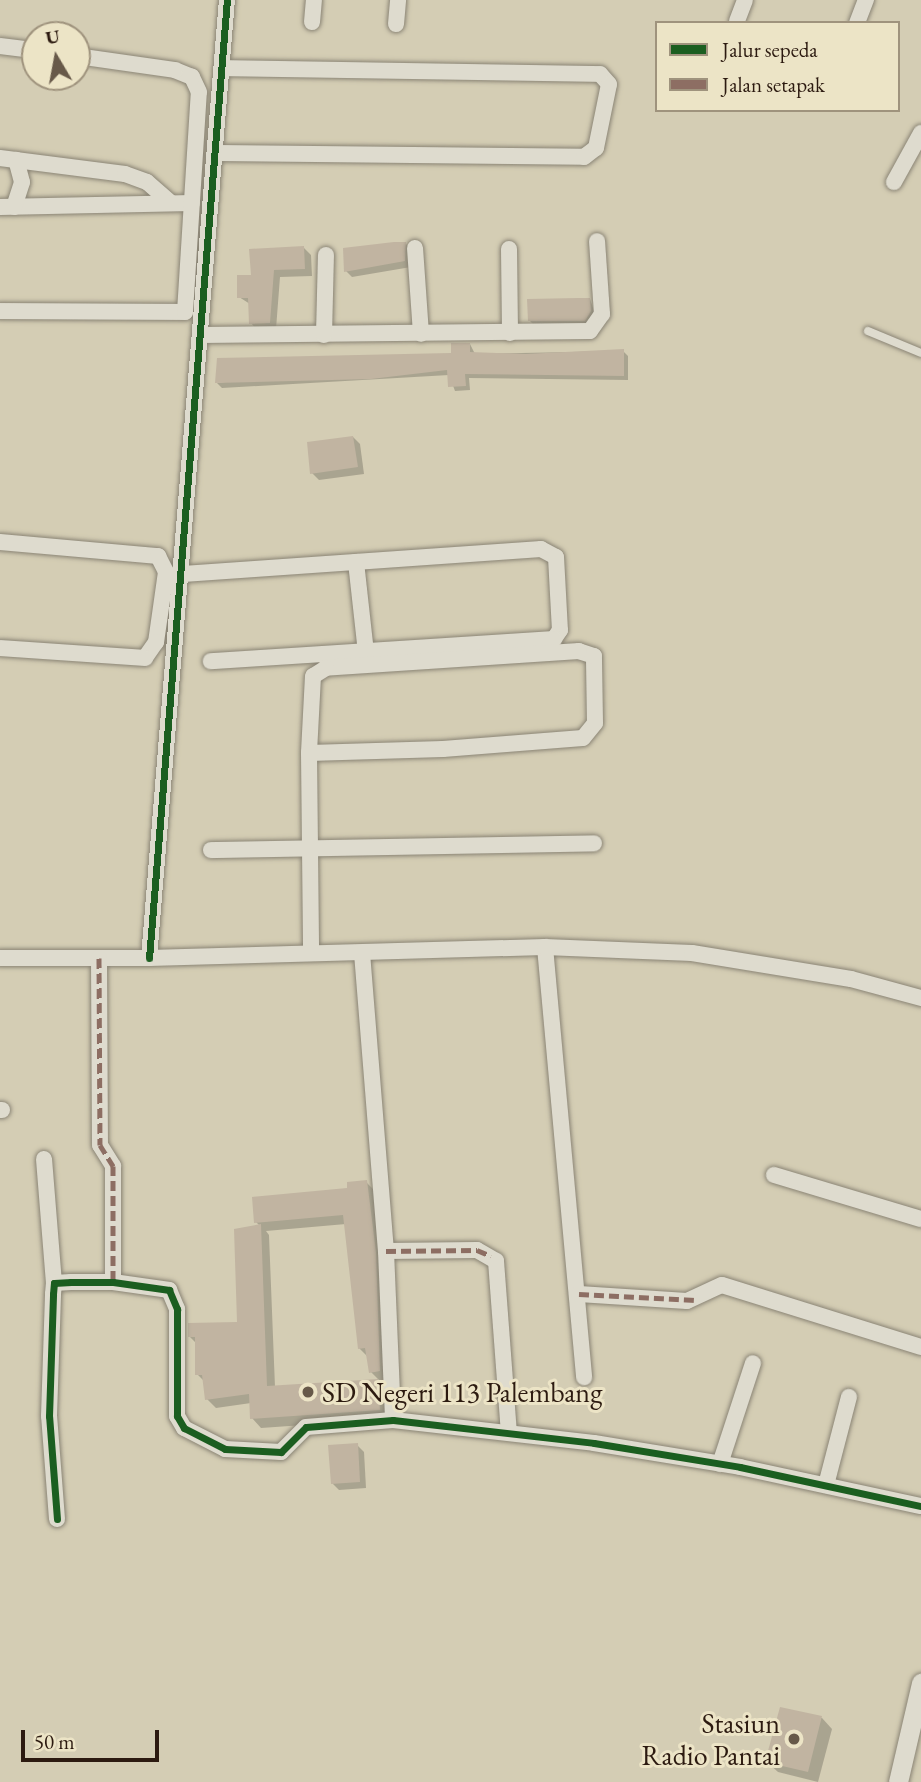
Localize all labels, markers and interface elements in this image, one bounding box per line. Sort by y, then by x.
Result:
north arrow [21,21,91,91]
legend [655,21,900,112]
text: U [43,23,62,50]
text: Jalur sepeda [722,36,818,63]
text: Jalan setapak [722,71,825,98]
place label: SD Negeri 113 Palembang [322,1375,602,1409]
marker: SD Negeri 113 Palembang [300,1384,316,1400]
place label: Stasiun Radio Pantai [642,1706,780,1772]
scale bar [24,1716,163,1760]
text: 50 m [34,1728,75,1755]
marker: Stasiun Radio Pantai [786,1731,802,1747]

